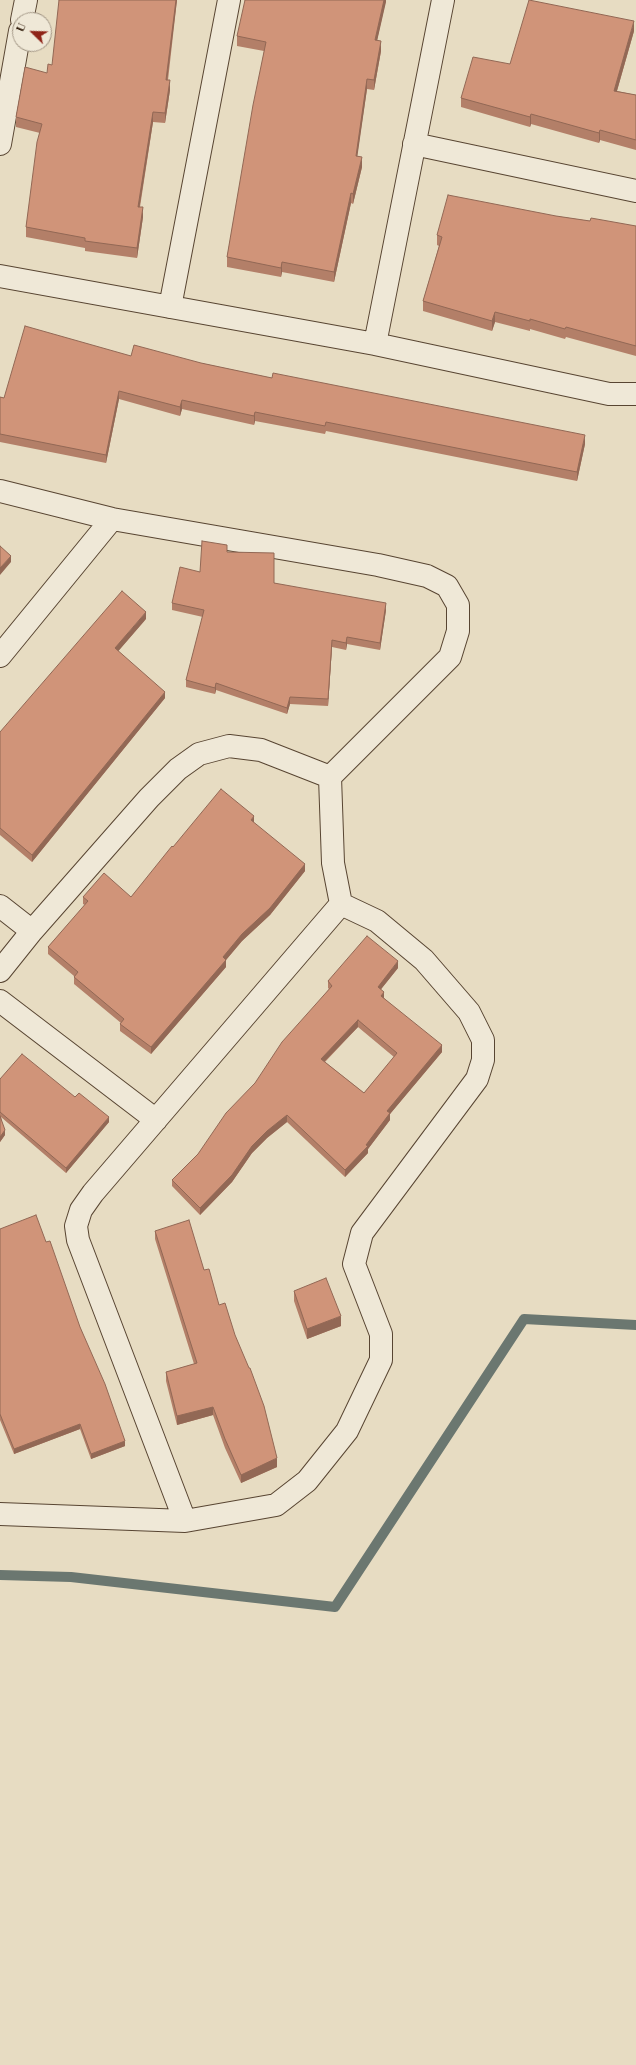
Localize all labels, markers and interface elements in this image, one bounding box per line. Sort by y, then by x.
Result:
north arrow [12,12,52,52]
text: U [14,21,30,34]

